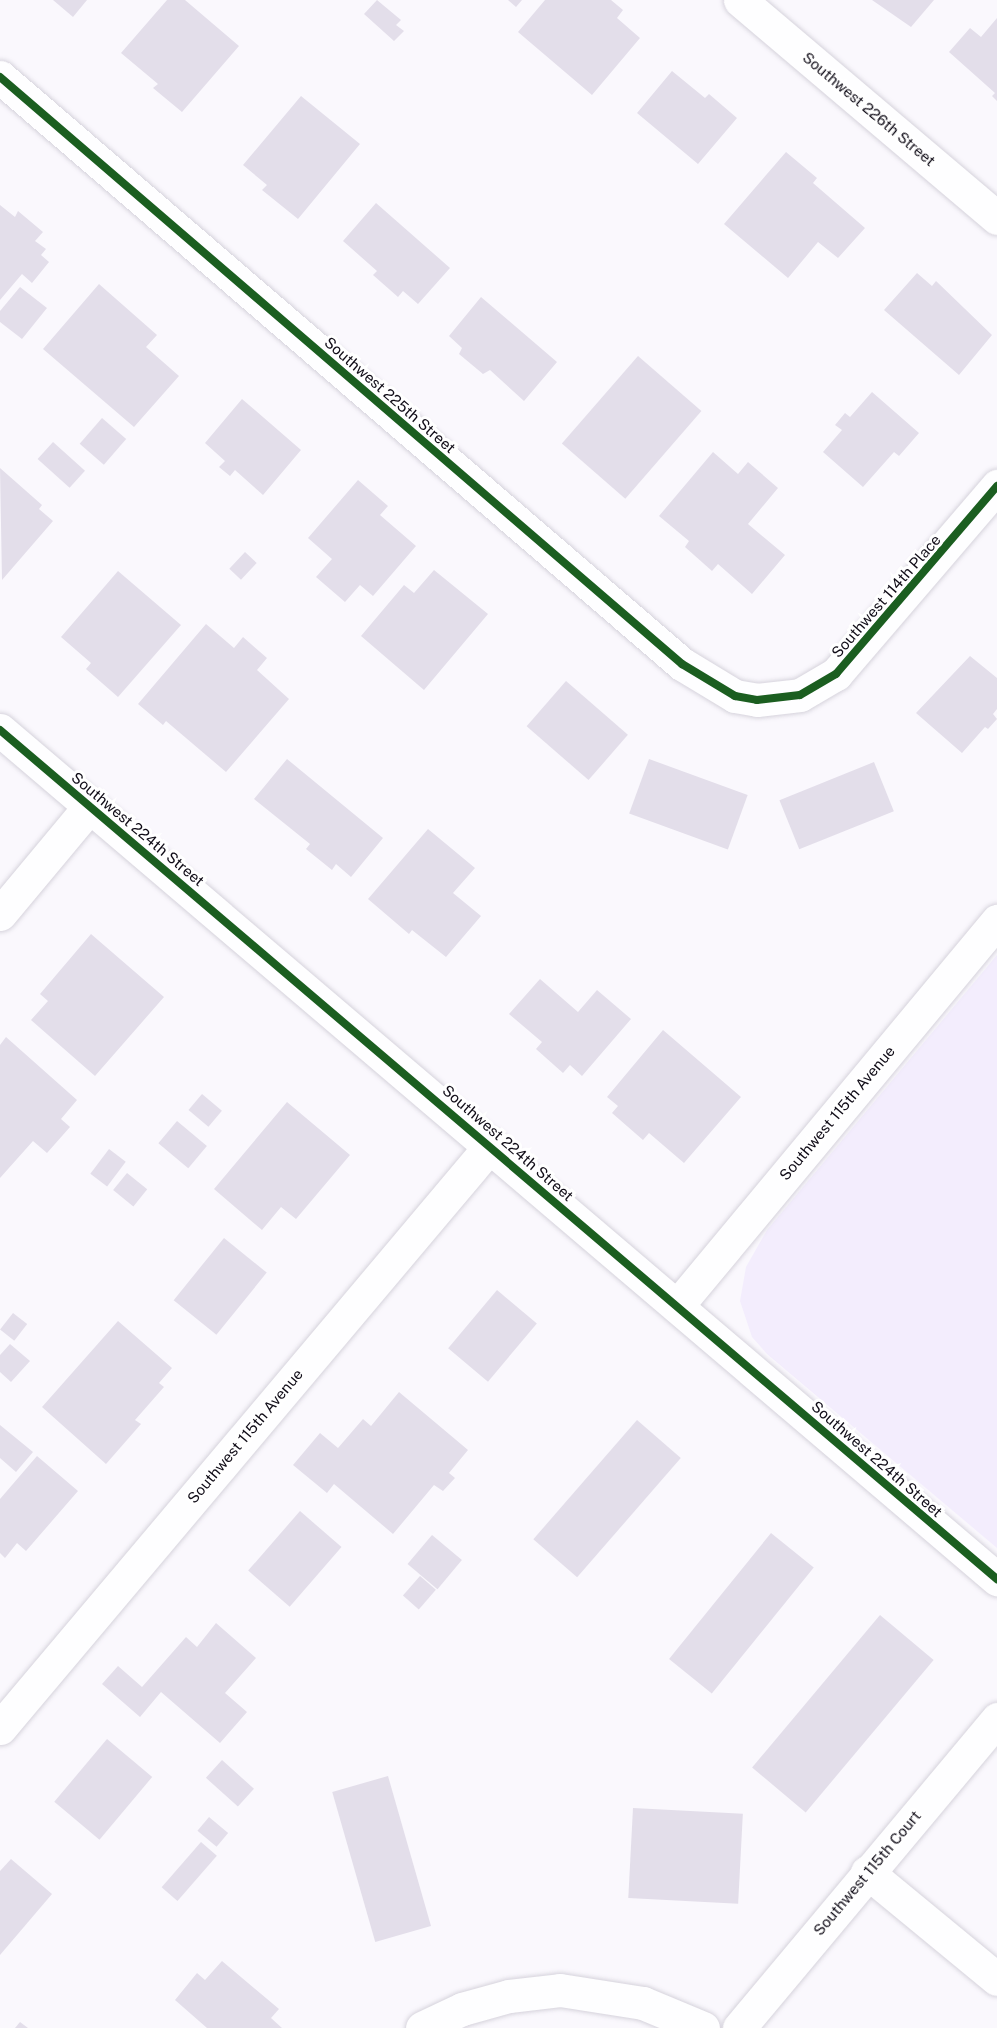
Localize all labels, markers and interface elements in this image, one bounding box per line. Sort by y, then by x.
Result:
street label: Southwest 226th Street [799,48,939,170]
street label: Southwest 225th Street [321,333,459,457]
street label: Southwest 114th Place [828,531,944,661]
street label: Southwest 224th Street [68,768,208,890]
street label: Southwest 115th Avenue [776,1042,898,1184]
street label: Southwest 224th Street [439,1081,577,1205]
street label: Southwest 115th Avenue [184,1365,306,1507]
street label: Southwest 224th Street [808,1397,946,1521]
street label: Southwest 115th Court [810,1807,924,1939]

